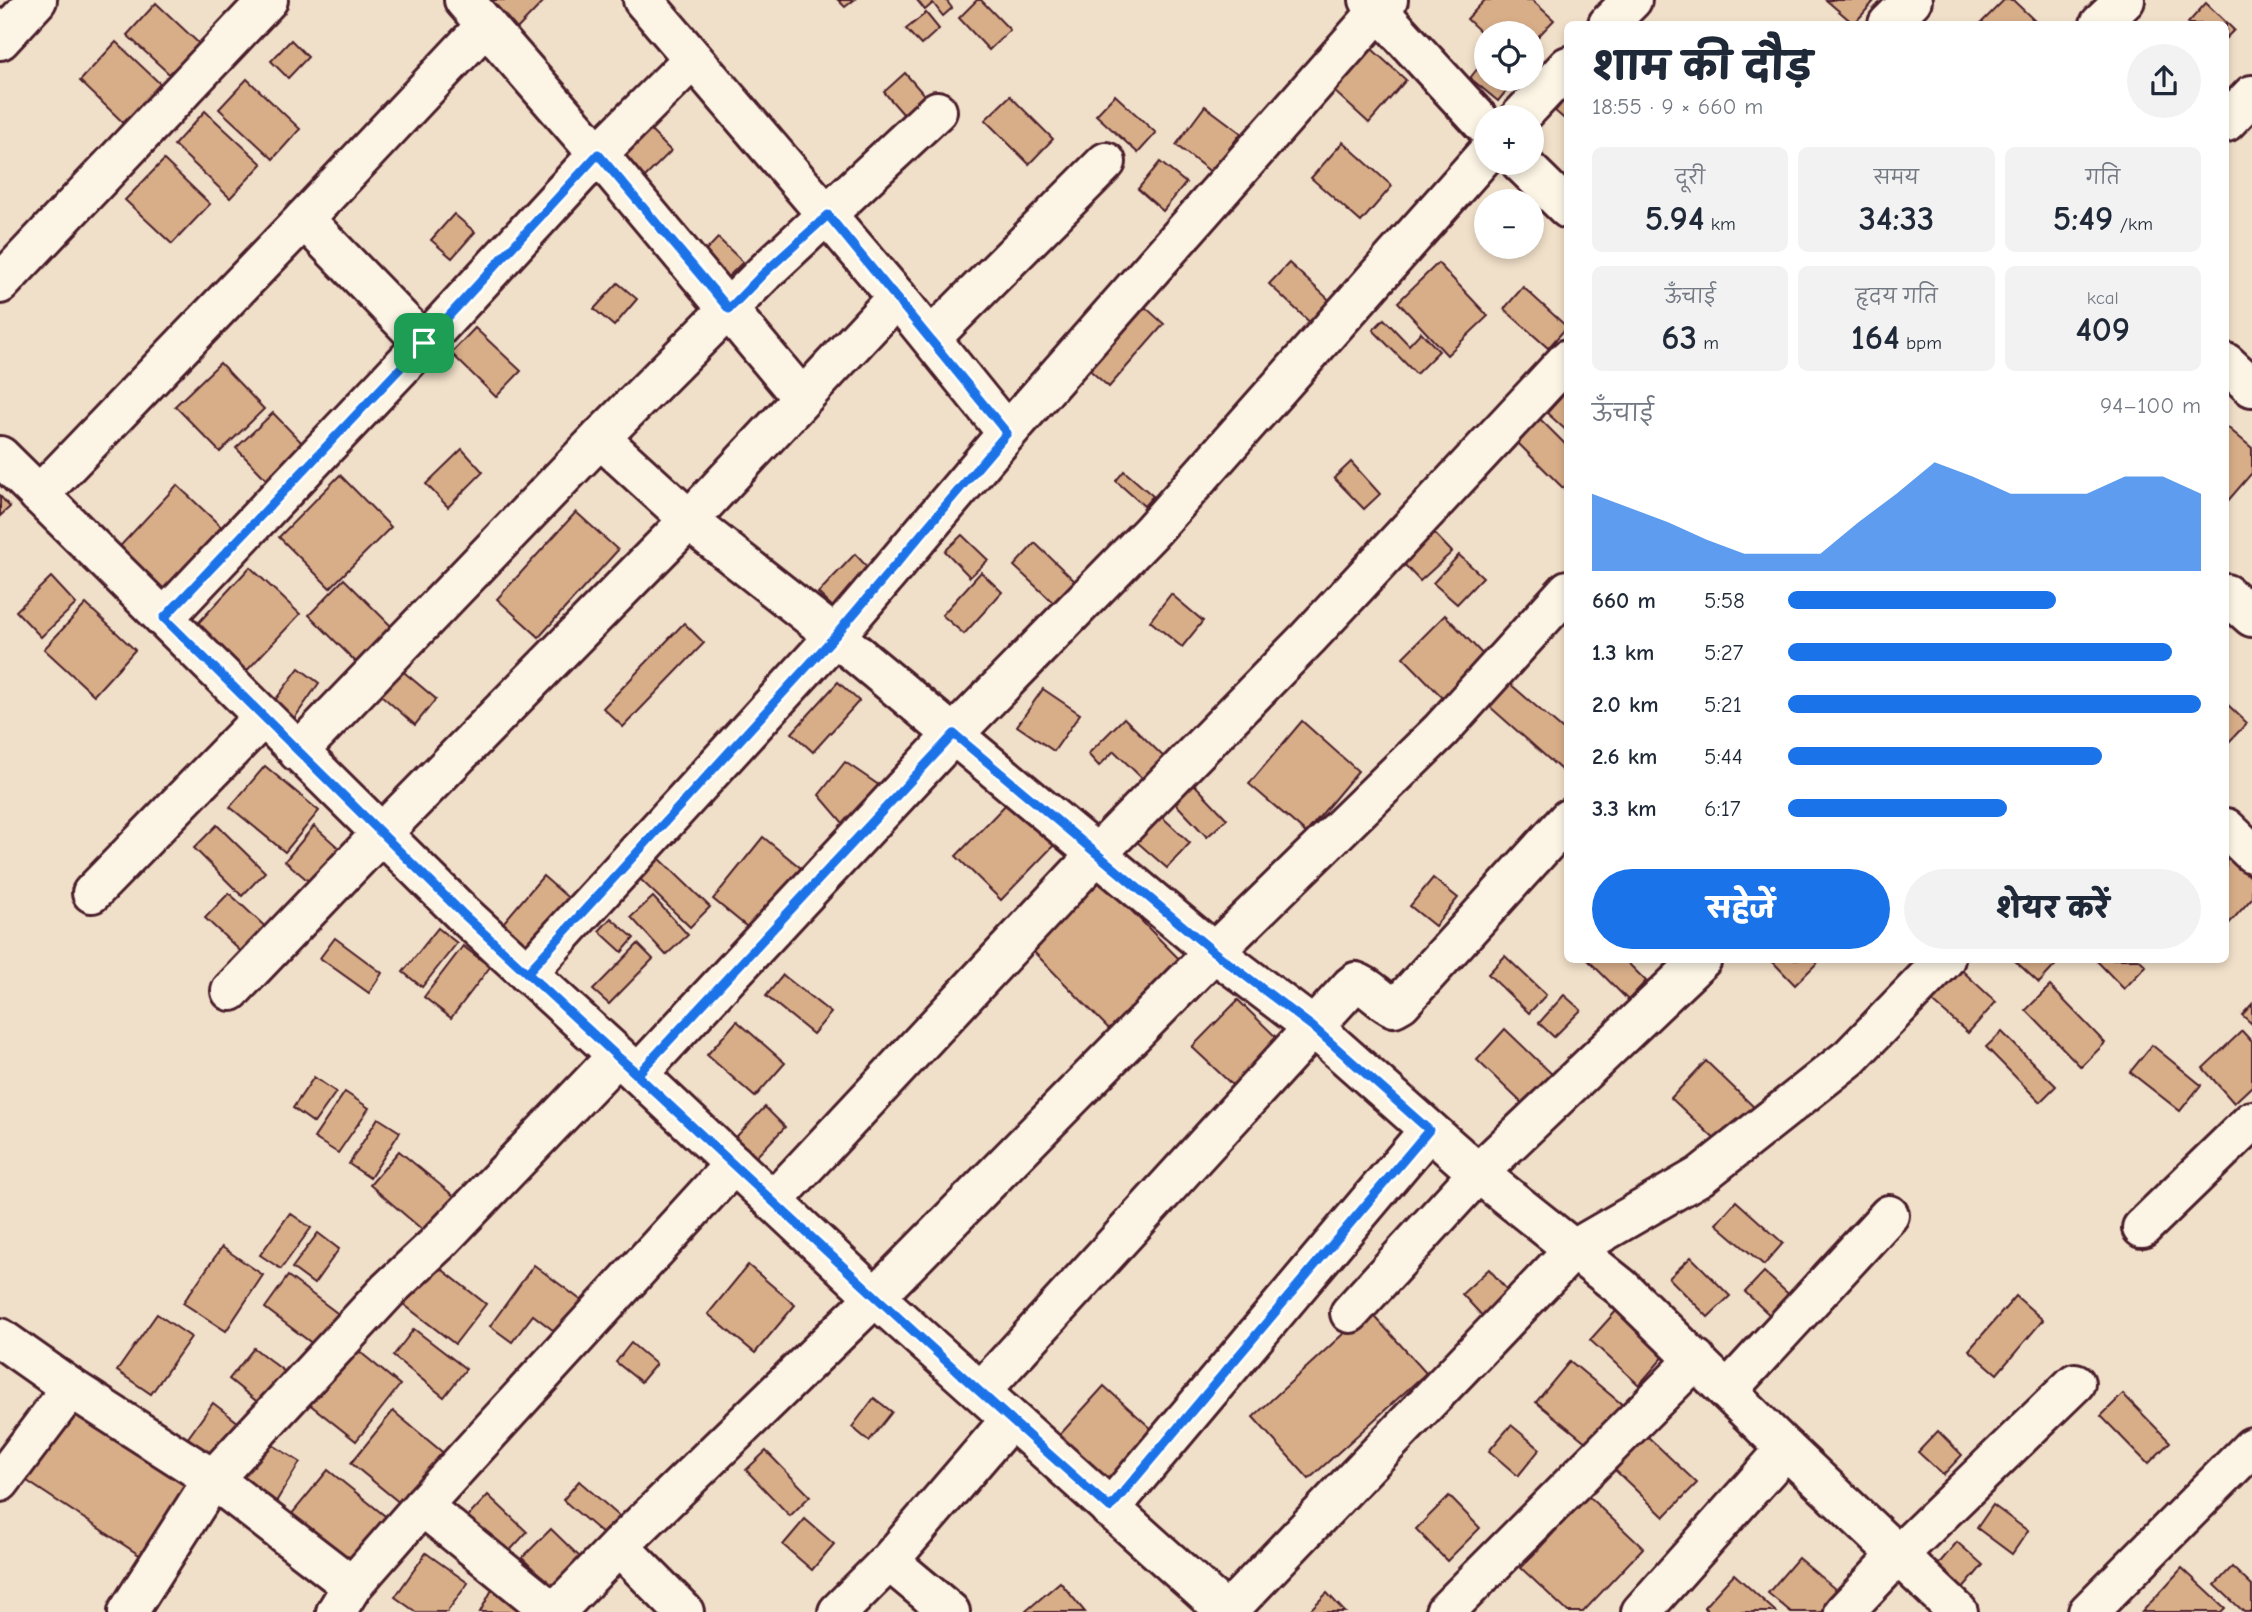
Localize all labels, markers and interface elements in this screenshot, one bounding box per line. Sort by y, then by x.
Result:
map controls [1474,21,1544,259]
button: locate [1474,21,1544,91]
button: share [2127,44,2201,118]
text: शाम की दौड़ [1592,45,1812,89]
text: 18:55 · 9 × 660 m [1592,93,1763,120]
button: + [1474,105,1544,175]
text: दूरी [1675,167,1705,189]
text: समय [1874,167,1919,189]
text: गति [2086,167,2120,189]
button: − [1474,189,1544,259]
text: 5.94 [1645,198,1704,239]
text: 34:33 [1859,198,1934,239]
text: 5:49 [2053,198,2113,239]
text: km [1704,213,1736,235]
text: /km [2113,213,2153,235]
text: ऊँचाई [1665,286,1716,308]
text: हृदय गति [1855,286,1938,308]
text: kcal [2087,287,2119,309]
text: 409 [2075,309,2130,350]
pin [394,313,454,373]
text: 63 [1661,317,1697,358]
text: 164 [1851,317,1900,358]
icon: arrive [405,324,443,362]
text: m [1697,332,1719,354]
text: bpm [1900,332,1942,354]
text: 94–100 m [2100,392,2201,419]
text: ऊँचाई [1592,400,1654,427]
text: 660 m [1592,587,1656,614]
text: 5:58 [1704,587,1745,614]
text: 1.3 km [1592,639,1654,666]
text: 5:27 [1704,639,1744,666]
text: 2.0 km [1592,691,1658,718]
text: 5:21 [1704,691,1742,718]
text: 2.6 km [1592,743,1657,770]
text: 5:44 [1704,743,1743,770]
text: 3.3 km [1592,795,1657,822]
text: 6:17 [1704,795,1741,822]
button: सहेजें [1592,869,1890,949]
button: शेयर करें [1904,869,2201,949]

